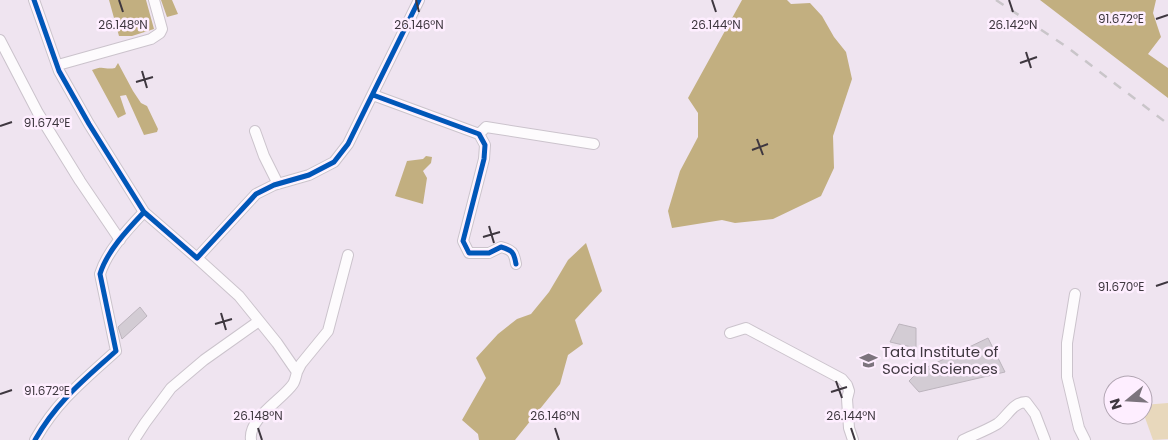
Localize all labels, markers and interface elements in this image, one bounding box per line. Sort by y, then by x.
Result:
text: 91.672°E [1098,10,1144,27]
text: 26.148°N [98,16,148,33]
text: 26.146°N [394,16,444,33]
text: 26.144°N [691,16,741,33]
text: 26.142°N [989,16,1037,33]
text: 91.674°E [24,114,70,131]
text: 91.670°E [1098,278,1144,295]
place label: Tata Institute of Social Sciences [882,341,999,379]
school or university icon: Tata Institute of Social Sciences [858,350,878,370]
north arrow [1103,375,1153,425]
text: 91.672°E [24,382,70,399]
text: N [1104,396,1127,412]
text: 26.148°N [233,407,283,424]
text: 26.146°N [530,407,580,424]
text: 26.144°N [826,407,876,424]

